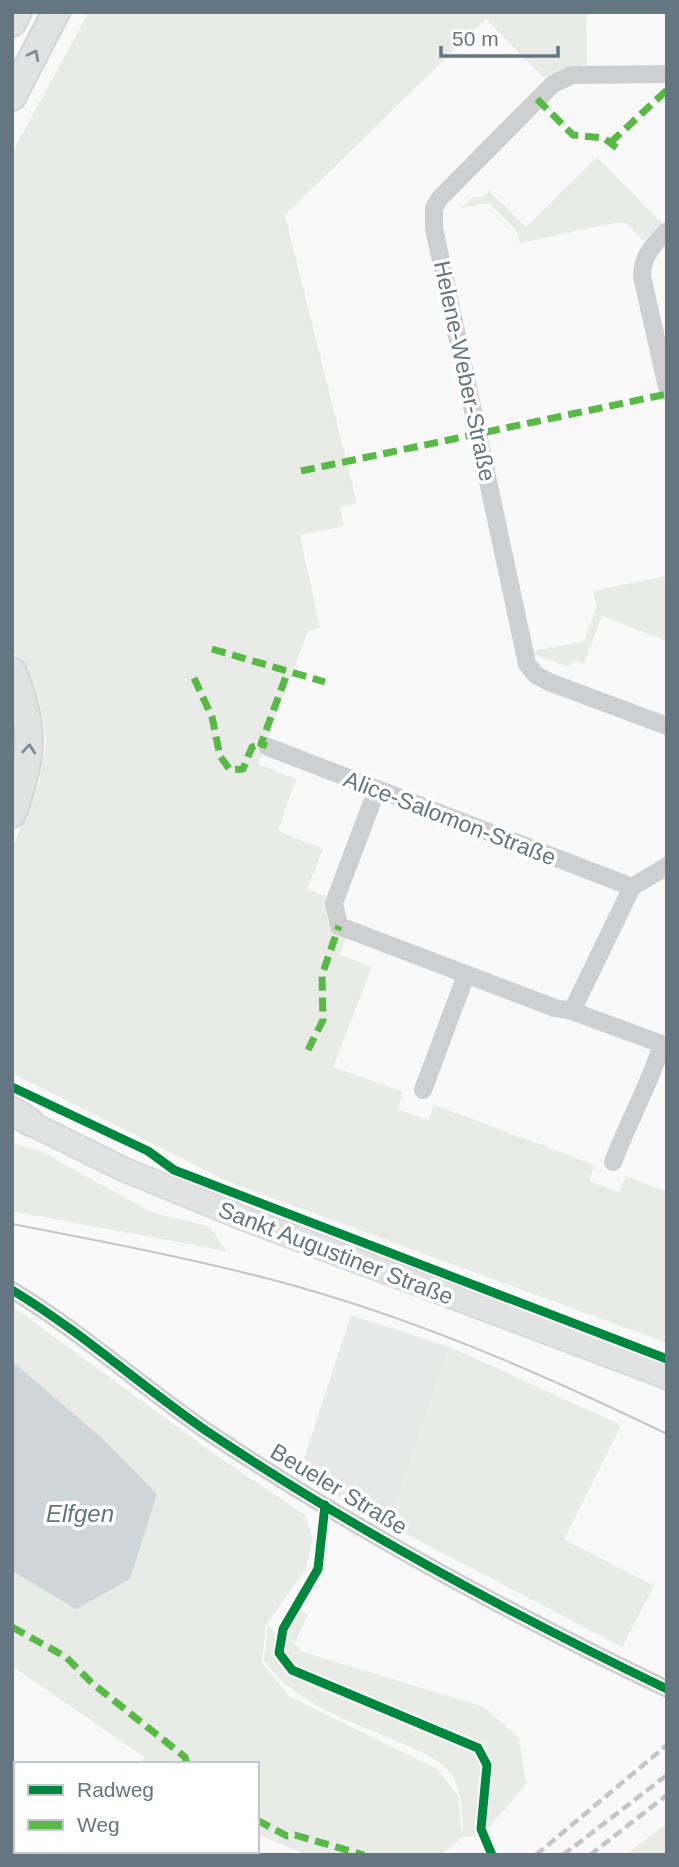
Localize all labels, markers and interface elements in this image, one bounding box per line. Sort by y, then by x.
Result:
scale bar [441,14,558,58]
text: 50 m [452,27,499,50]
one-way arrow [26,49,39,62]
street label: Helene-Weber-Straße [429,258,501,484]
one-way arrow [21,743,36,754]
street label: Alice-Salomon-Straße [340,766,560,870]
street label: Sankt Augustiner Straße [215,1196,457,1310]
street label: Beueler Straße [266,1438,412,1540]
water label: Elfgen [46,1500,114,1527]
legend [14,1762,259,1853]
text: Radweg [77,1778,154,1801]
text: Weg [77,1813,120,1836]

